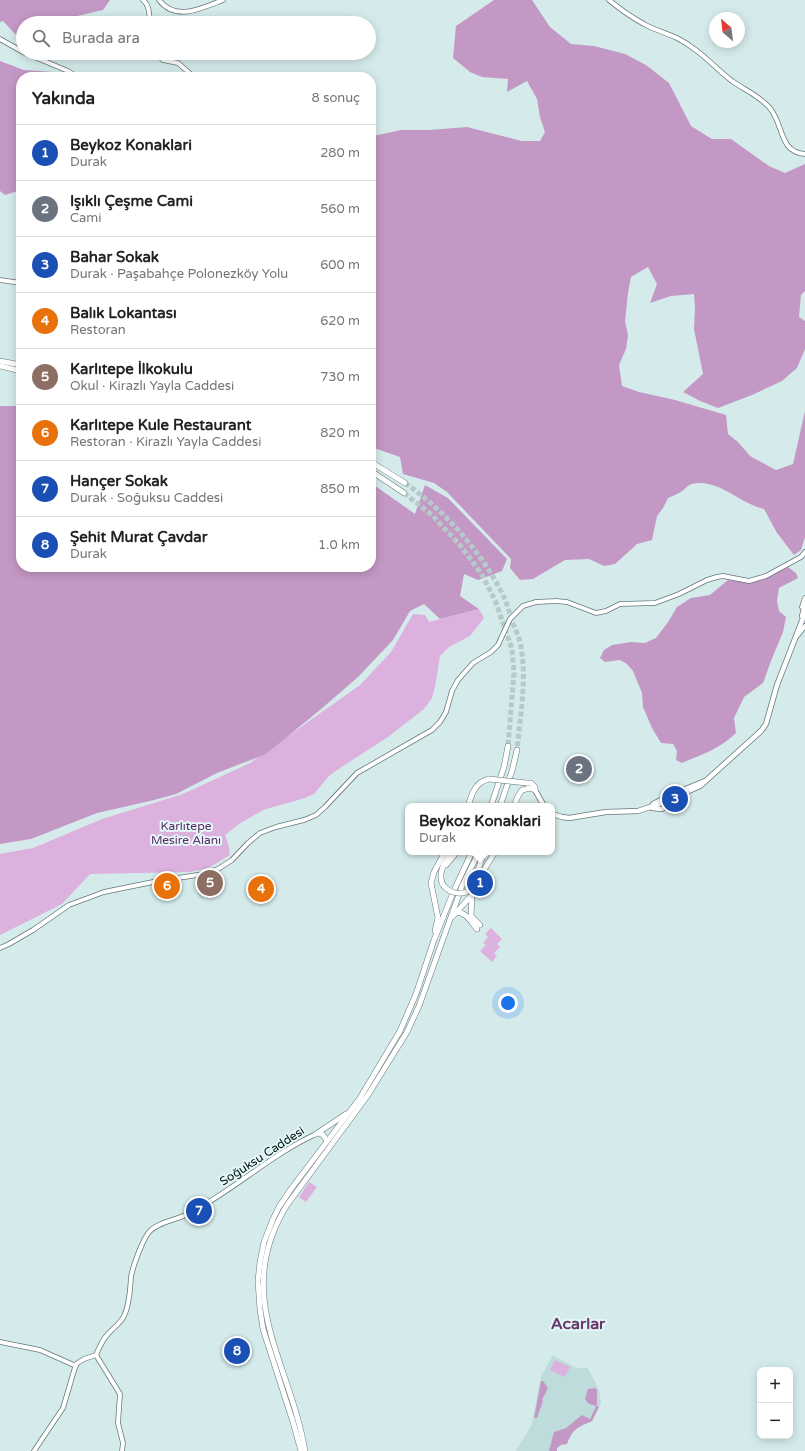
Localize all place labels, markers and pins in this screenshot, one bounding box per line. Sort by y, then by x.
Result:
pin: 2 [566,754,592,784]
pin: 3 [662,784,688,814]
pin: 5 [197,868,223,898]
pin: 1 [467,868,493,898]
pin: 6 [154,871,180,901]
pin: 4 [248,874,274,904]
pin: 7 [186,1196,212,1226]
pin: 8 [224,1336,250,1366]

